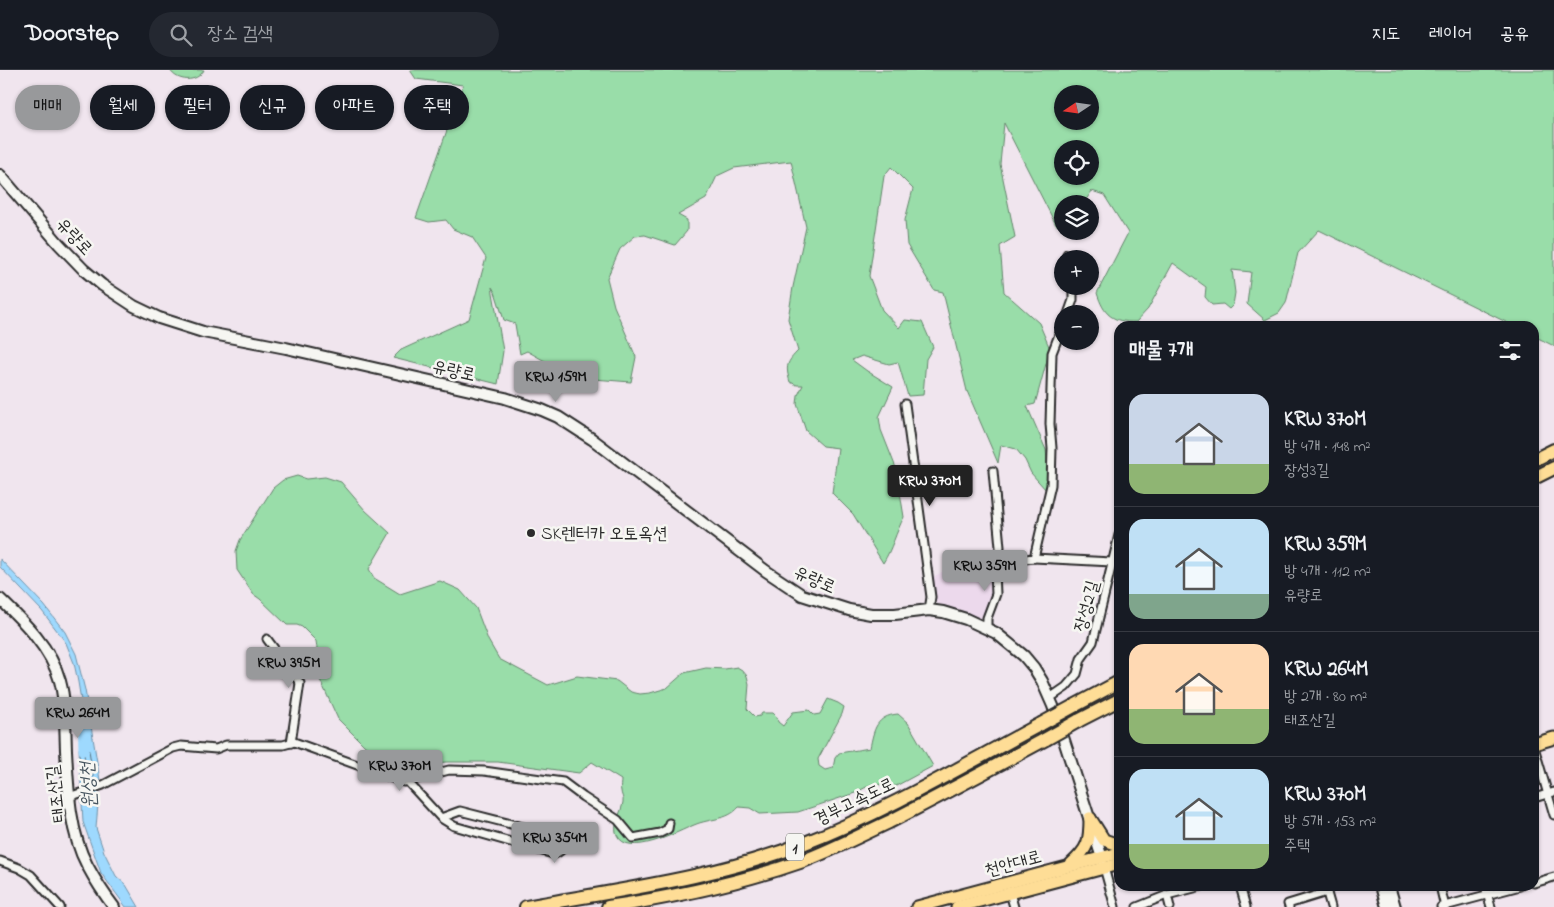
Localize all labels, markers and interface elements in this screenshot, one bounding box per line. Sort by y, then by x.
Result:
search box [149,12,499,57]
text: Doorstep [25,17,119,52]
icon: search [167,21,195,49]
text: 장소 검색 [207,21,273,48]
text: 지도 [1372,22,1401,48]
text: 레이어 [1429,22,1472,48]
text: 공유 [1500,22,1529,48]
chip: 매매 [15,85,80,130]
chip: 월세 [90,85,155,130]
chip: 필터 [165,85,230,130]
chip: 신규 [240,85,305,130]
chip: 아파트 [315,85,394,130]
chip: 주택 [404,85,469,130]
north arrow [1054,85,1099,130]
map controls [1054,85,1099,350]
button: locate [1054,140,1099,185]
button: layers [1054,195,1099,240]
street label: 유량로 [49,213,98,262]
button: + [1054,250,1099,295]
button: − [1054,305,1099,350]
text: 매물 7개 [1129,336,1194,366]
icon: filters [1496,337,1524,365]
street label: 유량로 [429,354,478,390]
pin: KRW 159M [504,360,608,403]
text: KRW 159M [525,365,587,389]
text: KRW 370M [1284,405,1366,435]
icon: home [1169,414,1229,474]
text: 방 4개 · 148 m² [1284,435,1371,459]
text: 장성3길 [1284,459,1329,483]
pin: KRW 370M [878,464,982,507]
text: KRW 370M [899,469,961,493]
place label: SK렌터카 오토옥션 [541,522,667,548]
marker: SK렌터카 오토옥션 [525,527,537,539]
text: KRW 359M [1284,530,1367,560]
icon: home [1169,539,1229,599]
pin: KRW 359M [933,550,1037,592]
text: KRW 359M [953,554,1017,578]
street label: 유량로 [789,560,839,602]
text: 방 4개 · 112 m² [1284,560,1371,584]
street label: 장성2길 [1069,577,1107,635]
text: 유량로 [1284,584,1323,608]
pin: KRW 395M [237,646,341,689]
text: KRW 395M [257,651,321,675]
text: KRW 264M [1284,655,1368,685]
icon: home [1169,664,1229,724]
text: 방 2개 · 80 m² [1284,685,1367,709]
pin: KRW 264M [26,696,130,739]
text: KRW 264M [46,701,110,725]
text: 태조산길 [1284,709,1336,733]
pin: KRW 370M [348,750,452,792]
text: KRW 370M [369,754,431,778]
water label: 원성천 [74,759,105,809]
street label: 태조산길 [40,763,73,824]
street label: 경부고속도로 [810,772,900,834]
text: KRW 370M [1284,780,1366,810]
icon: home [1169,789,1229,849]
text: 방 5개 · 153 m² [1284,810,1376,834]
pin: KRW 354M [503,822,607,864]
text: KRW 354M [522,826,588,850]
road number: 1 [786,834,804,860]
text: 주택 [1284,834,1310,858]
street label: 천안대로 [982,845,1045,885]

